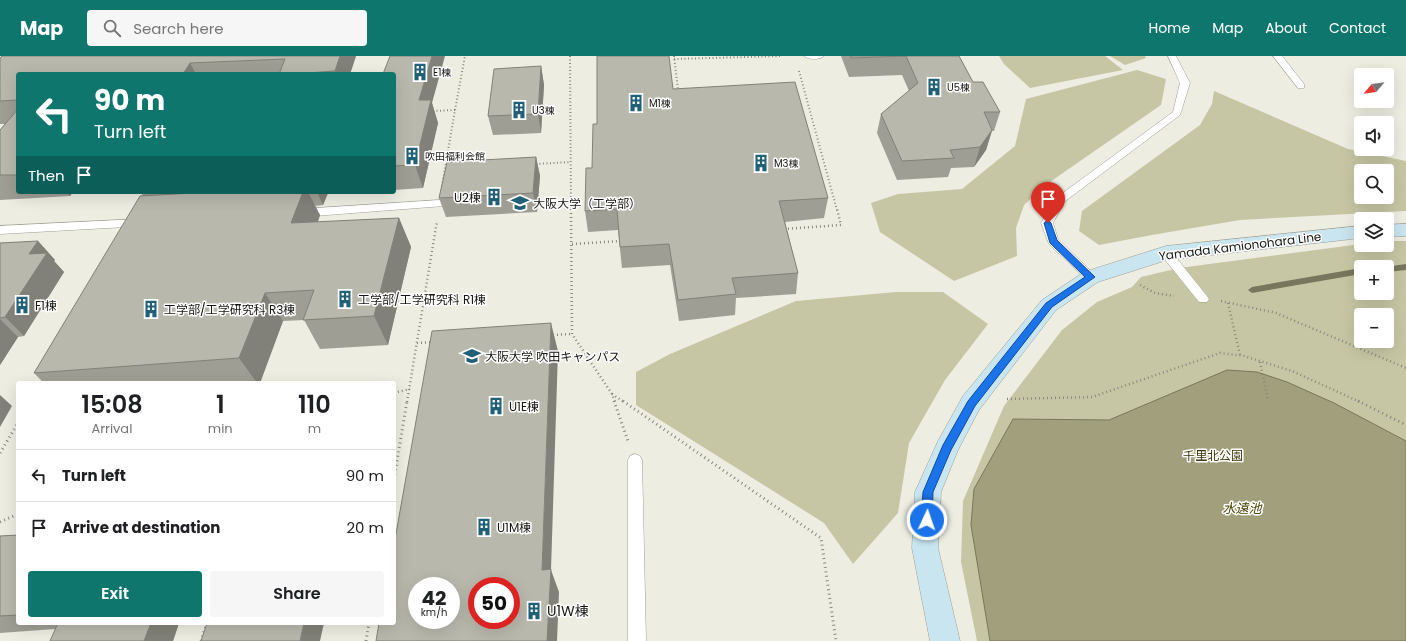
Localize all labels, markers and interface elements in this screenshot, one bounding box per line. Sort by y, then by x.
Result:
search box [87,10,367,46]
text: Map [20,15,63,42]
icon: search [101,17,123,39]
text: Search here [133,18,224,39]
text: Home [1148,18,1190,38]
text: Map [1212,18,1243,38]
text: About [1265,18,1307,38]
text: Contact [1329,18,1386,38]
building icon: E1棟 [410,62,430,82]
place label: E1棟 [433,65,451,80]
north arrow [1354,68,1394,108]
map controls [1354,68,1394,348]
building icon: U5棟 [924,77,944,97]
place label: U5棟 [947,80,970,95]
text: 90 m [94,81,165,120]
icon: left [28,88,80,140]
building icon: M1棟 [626,93,646,113]
place label: M1棟 [649,96,671,111]
building icon: U3棟 [509,100,529,120]
place label: U3棟 [532,103,555,118]
button: sound [1354,116,1394,156]
text: Turn left [94,119,166,144]
building icon: 吹田福利会館 [402,146,422,166]
place label: 吹田福利会館 [425,149,485,164]
building icon: M3棟 [751,153,771,173]
place label: M3棟 [774,156,799,171]
icon: arrive [73,164,95,186]
button: search [1354,164,1394,204]
text: Then [28,165,65,186]
pin [1031,182,1065,223]
building icon: U2棟 [484,187,504,207]
icon: arrive [1037,188,1059,210]
place label: U2棟 [454,189,481,206]
school or university icon: 大阪大学（工学部） [510,193,530,213]
place label: 大阪大学（工学部） [533,195,641,212]
button: layers [1354,212,1394,252]
street label: Yamada Kamionohara Line [1158,228,1322,264]
button: + [1354,260,1394,300]
building icon: 工学部/工学研究科 R1棟 [335,289,355,309]
place label: 工学部/工学研究科 R1棟 [358,291,486,308]
building icon: F1棟 [12,295,32,315]
place label: F1棟 [35,297,57,314]
building icon: 工学部/工学研究科 R3棟 [141,299,161,319]
place label: 工学部/工学研究科 R3棟 [164,301,295,318]
button: − [1354,308,1394,348]
school or university icon: 大阪大学 吹田キャンパス [462,346,482,366]
place label: 大阪大学 吹田キャンパス [485,348,620,365]
text: 15:08 [81,388,143,421]
text: 1 [216,388,225,421]
text: 110 [298,388,331,421]
building icon: U1E棟 [486,396,506,416]
place label: U1E棟 [509,398,539,415]
text: Arrival [91,419,132,438]
text: min [208,419,233,438]
text: m [308,419,321,438]
park label: 千里北公園 [1183,447,1243,464]
icon: left [28,465,50,487]
text: Turn left [62,465,126,486]
text: 90 m [346,465,384,486]
position arrow [906,499,948,541]
water label: 水遠池 [1222,499,1263,518]
icon: arrive [28,517,50,539]
text: Arrive at destination [62,517,220,538]
text: 20 m [346,517,384,538]
building icon: U1M棟 [474,517,494,537]
place label: U1M棟 [497,519,531,536]
button: Exit [28,571,202,617]
button: Share [210,571,384,617]
speed limit sign: 50 [468,577,520,629]
text: 42 [422,584,446,612]
building icon: U1W棟 [524,601,544,621]
place label: U1W棟 [547,601,589,621]
text: km/h [421,605,447,620]

